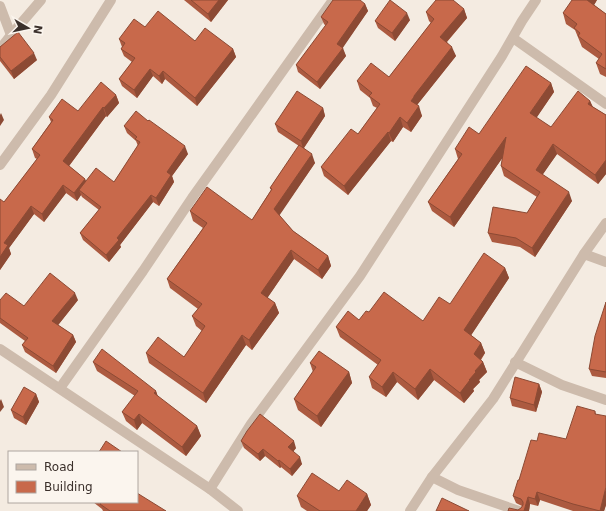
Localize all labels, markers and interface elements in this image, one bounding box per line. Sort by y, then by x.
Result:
north arrow [8,8,48,48]
text: N [30,24,45,35]
legend [8,451,138,503]
text: Road [44,460,74,474]
text: Building [44,480,93,494]

